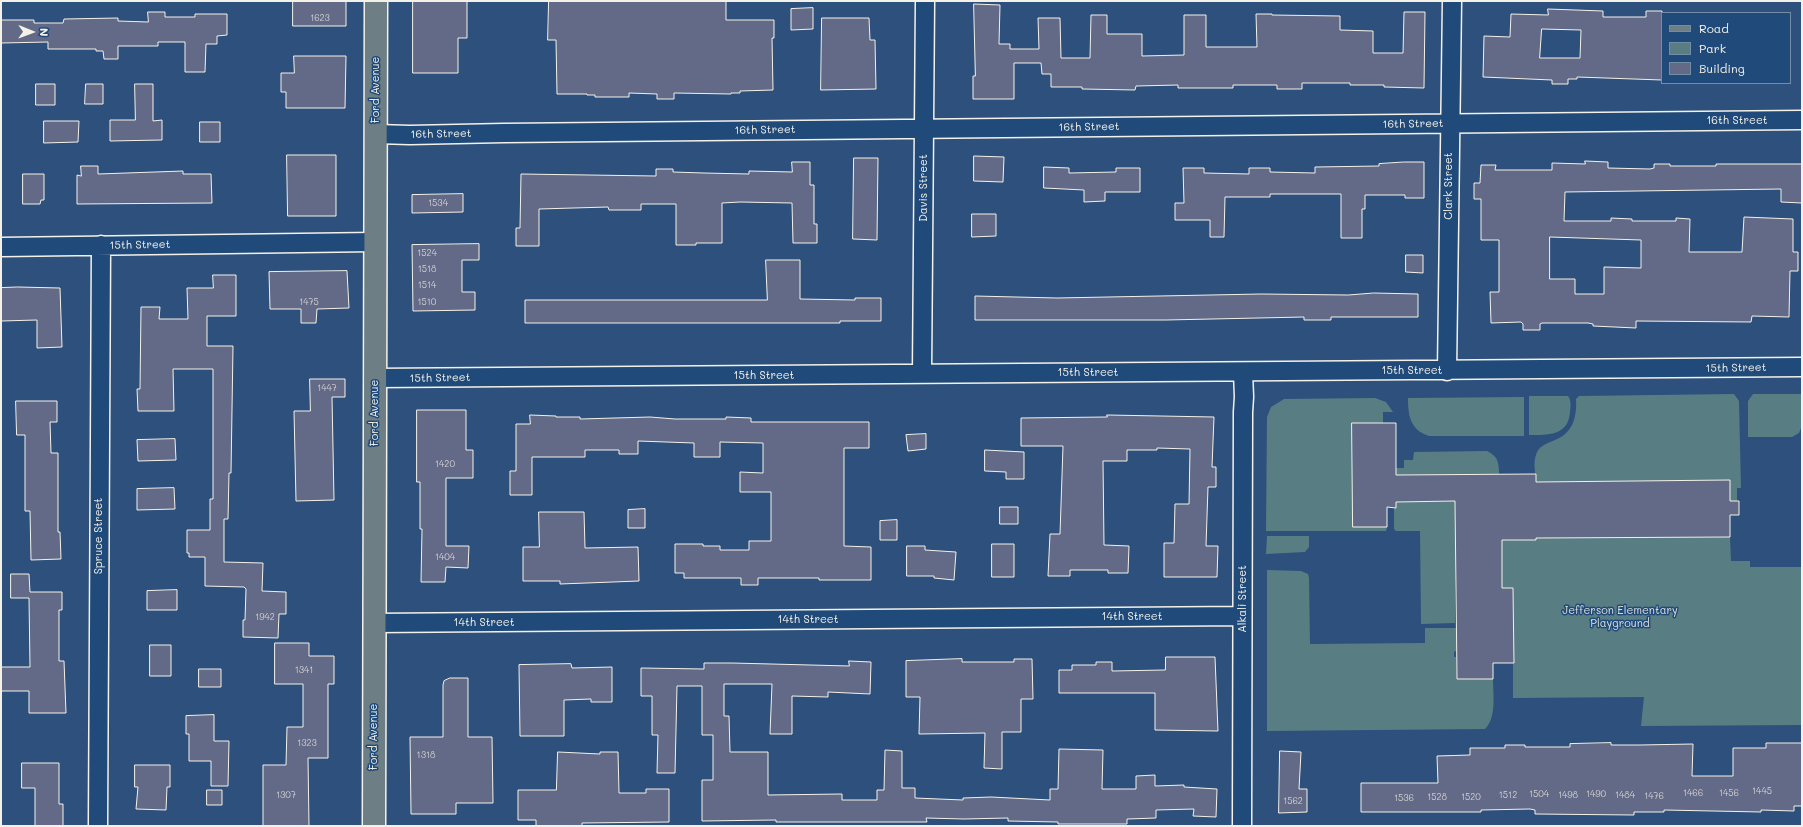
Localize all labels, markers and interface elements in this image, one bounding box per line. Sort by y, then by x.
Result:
north arrow [12,12,52,52]
legend [1661,12,1791,84]
house number: 1623 [310,13,330,23]
text: Road [1699,20,1729,36]
text: N [37,28,52,37]
text: Park [1699,40,1726,56]
street label: Ford Avenue [369,57,383,123]
text: Building [1699,60,1745,76]
street label: 16th Street [1706,114,1768,128]
street label: 16th Street [1382,117,1444,131]
street label: 16th Street [1058,120,1120,134]
street label: 16th Street [734,123,796,137]
street label: 16th Street [410,127,472,141]
street label: Clark Street [1442,152,1456,220]
street label: Davis Street [917,154,931,222]
house number: 1534 [428,198,448,208]
street label: 15th Street [109,238,171,252]
house number: 1524 [417,248,437,258]
house number: 1518 [418,264,436,274]
house number: 1514 [418,280,436,290]
house number: 1475 [299,297,319,307]
house number: 1510 [418,297,436,307]
street label: 15th Street [1705,361,1767,375]
street label: 15th Street [1382,364,1442,378]
street label: 15th Street [1058,366,1118,380]
street label: 15th Street [734,369,794,383]
street label: 15th Street [409,371,471,385]
street label: Ford Avenue [368,380,382,446]
house number: 1447 [317,383,337,393]
house number: 1420 [435,459,455,469]
street label: Spruce Street [92,498,106,574]
house number: 1404 [435,552,455,562]
street label: Alkali Street [1236,565,1250,633]
park label: Jefferson Elementary Playground [1562,604,1678,630]
street label: 14th Street [1102,610,1162,624]
house number: 1942 [255,612,275,622]
street label: 14th Street [778,613,838,627]
street label: 14th Street [454,616,514,630]
house number: 1341 [295,665,313,675]
street label: Ford Avenue [367,704,381,770]
house number: 1323 [297,738,317,748]
house number: 1318 [417,750,435,760]
house number: 1445 [1752,786,1772,796]
house number: 1466 [1683,788,1703,798]
house number: 1456 [1719,788,1739,798]
house number: 1504 [1529,789,1549,799]
house number: 1490 [1586,789,1606,799]
house number: 1307 [276,790,296,800]
house number: 1512 [1499,790,1517,800]
house number: 1498 [1558,790,1578,800]
house number: 1484 [1615,790,1635,800]
house number: 1476 [1644,791,1664,801]
house number: 1528 [1427,792,1447,802]
house number: 1520 [1461,792,1481,802]
house number: 1536 [1394,793,1414,803]
house number: 1562 [1283,796,1303,806]

